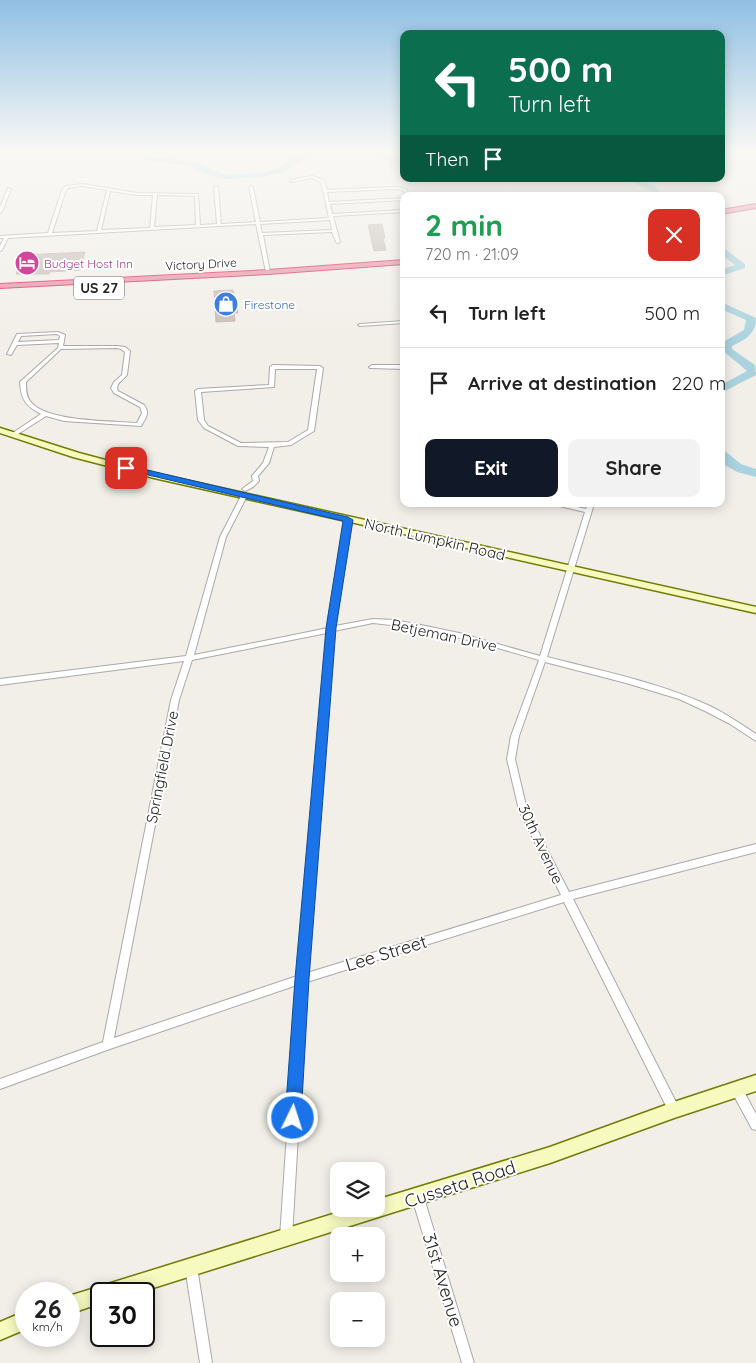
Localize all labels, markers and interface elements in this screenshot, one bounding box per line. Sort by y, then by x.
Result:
text: 500 m [508,47,613,91]
icon: left [425,50,490,115]
text: Turn left [508,90,591,118]
icon: arrive [479,145,507,173]
text: Then [425,147,469,171]
text: 2 min [425,206,503,244]
button: close [648,209,700,261]
text: 720 m · 21:09 [425,244,519,264]
hotel icon: Budget Host Inn [14,250,40,276]
street label: Victory Drive [165,255,237,273]
place label: Budget Host Inn [44,256,133,271]
road number: US 27 [74,276,124,300]
shop icon: Firestone [213,291,239,317]
place label: Firestone [244,297,295,312]
icon: left [425,299,453,327]
text: Turn left [468,301,546,325]
text: 500 m [645,301,700,325]
icon: arrive [425,369,453,397]
text: Arrive at destination [468,371,657,395]
text: 220 m [672,371,726,395]
button: Exit [425,439,558,497]
button: Share [568,439,700,497]
pin [105,447,147,489]
icon: arrive [112,454,140,482]
street label: North Lumpkin Road [363,514,507,564]
street label: Betjeman Drive [389,615,499,655]
street label: Springfield Drive [142,709,182,825]
street label: 30th Avenue [514,801,568,887]
street label: Lee Street [342,930,430,976]
position arrow [266,1091,318,1143]
street label: Cusseta Road [401,1155,519,1213]
map controls [330,1162,385,1347]
button: layers [330,1162,385,1217]
button: + [330,1227,385,1282]
street label: 31st Avenue [418,1230,468,1330]
speed limit sign: 30 [90,1282,155,1347]
button: − [330,1292,385,1347]
text: 26 [33,1293,62,1324]
text: km/h [32,1319,63,1334]

